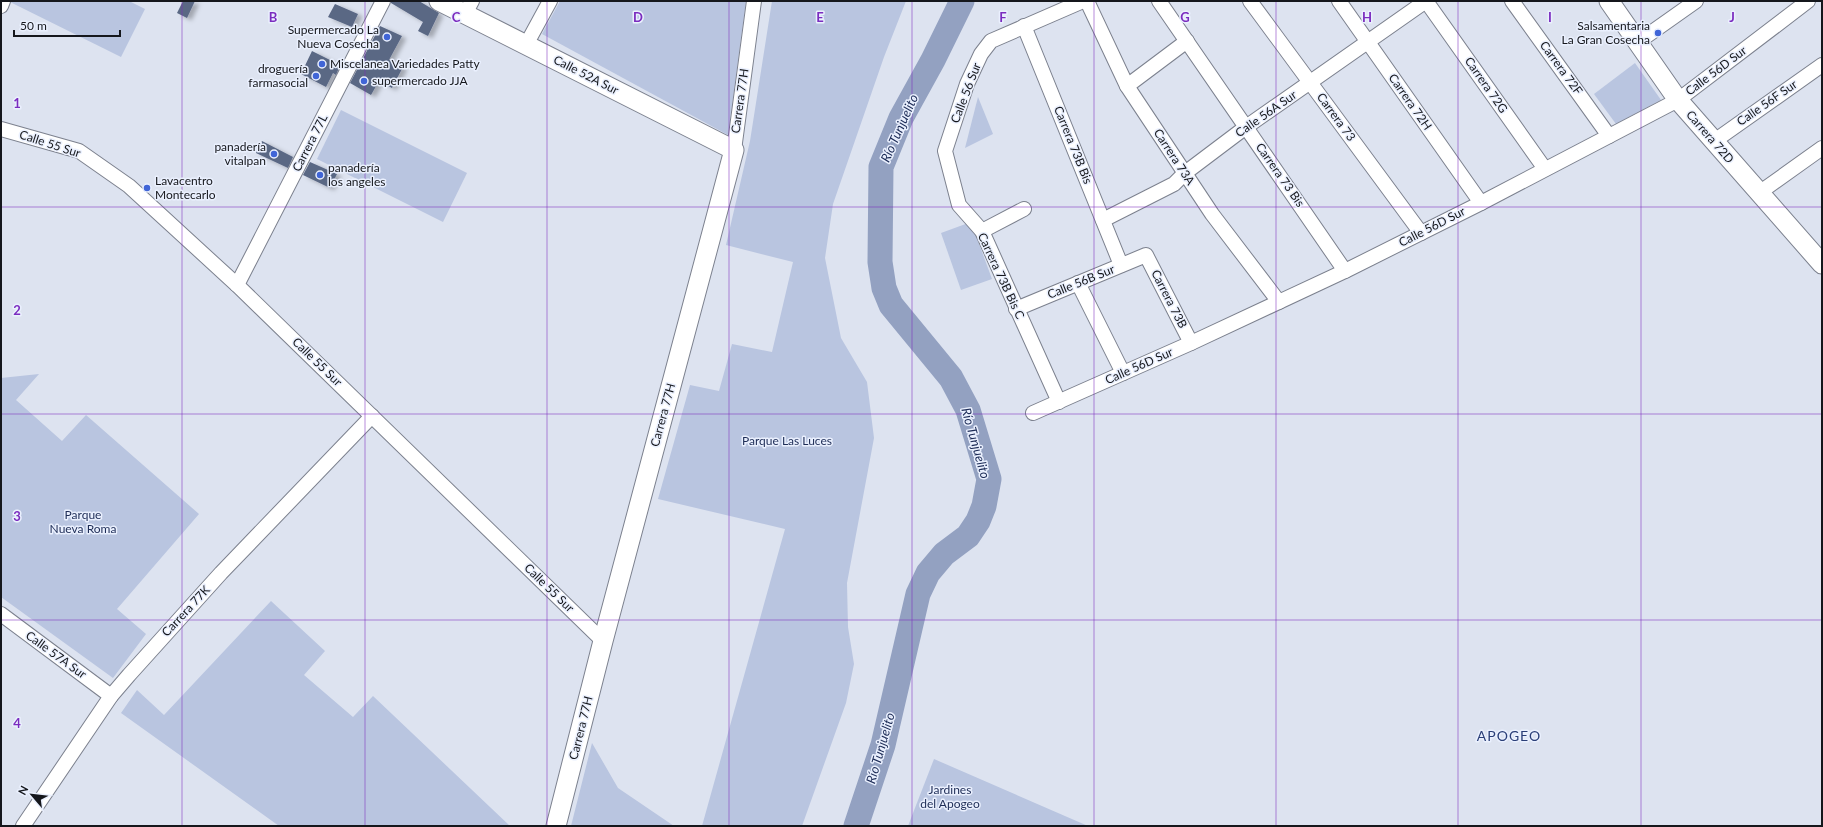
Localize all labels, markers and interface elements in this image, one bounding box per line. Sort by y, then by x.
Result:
text: B [269,9,278,25]
text: C [452,9,461,25]
text: D [633,9,643,25]
text: E [816,9,824,25]
text: F [999,9,1007,25]
text: G [1180,9,1190,25]
text: H [1362,9,1372,25]
text: I [1548,9,1552,25]
text: J [1729,9,1735,25]
scale bar [14,12,120,38]
text: 50 m [20,18,47,33]
place label: Salsamentaria La Gran Cosecha [1562,18,1650,47]
place label: Supermercado La Nueva Cosecha [288,22,379,51]
marker: Salsamentaria La Gran Cosecha [1653,28,1663,38]
marker: Supermercado La Nueva Cosecha [382,32,392,42]
street label: Carrera 72F [1537,38,1586,98]
street label: Calle 56D Sur [1682,42,1750,98]
street label: Calle 52A Sur [551,52,622,98]
street label: Carrera 72G [1462,54,1511,116]
place label: Miscelanea Variedades Patty [330,56,480,71]
marker: Miscelanea Variedades Patty [317,59,327,69]
street label: Calle 56 Sur [947,60,984,125]
place label: droguería farmasocial [248,61,308,90]
street label: Carrera 77H [728,68,751,134]
marker: droguería farmasocial [311,71,321,81]
street label: Carrera 72H [1386,71,1435,133]
place label: supermercado JJA [372,73,468,88]
marker: supermercado JJA [359,76,369,86]
street label: Calle 56F Sur [1734,76,1800,129]
street label: Calle 56A Sur [1232,87,1300,140]
street label: Carrera 73 [1314,90,1359,144]
water label: Río Tunjuelito [877,91,921,165]
text: 1 [13,95,21,111]
street label: Carrera 73B Bis [1051,104,1096,186]
street label: Carrera 72D [1683,107,1737,166]
street label: Carrera 77L [289,112,330,174]
street label: Carrera 73A [1151,126,1199,188]
street label: Calle 55 Sur [18,127,83,161]
place label: panadería vitalpan [214,139,266,168]
street label: Carrera 73 Bis [1253,140,1308,210]
marker: panadería vitalpan [269,149,279,159]
place label: panadería los angeles [328,160,385,189]
marker: panadería los angeles [315,170,325,180]
place label: Lavacentro Montecarlo [155,173,216,202]
marker: Lavacentro Montecarlo [142,183,152,193]
street label: Calle 56D Sur [1396,203,1468,250]
street label: Carrera 73B Bis C [975,230,1028,321]
street label: Calle 56B Sur [1045,261,1117,302]
street label: Carrera 73B [1148,267,1191,331]
text: 2 [13,302,21,318]
street label: Calle 55 Sur [289,334,346,390]
street label: Calle 56D Sur [1103,344,1176,387]
street label: Carrera 77H [647,381,678,448]
water label: Río Tunjuelito [958,406,994,480]
park label: Parque Las Luces [742,433,832,448]
park label: Parque Nueva Roma [50,507,116,536]
text: 3 [13,508,21,524]
street label: Calle 55 Sur [521,560,578,616]
street label: Carrera 77K [158,582,213,639]
street label: Calle 57A Sur [23,628,90,682]
street label: Carrera 77H [565,694,596,761]
water label: Río Tunjuelito [862,711,898,785]
text: 4 [13,715,21,731]
district label: APOGEO [1477,727,1541,744]
north arrow [12,775,52,815]
park label: Jardines del Apogeo [920,782,980,811]
text: N [15,783,30,797]

